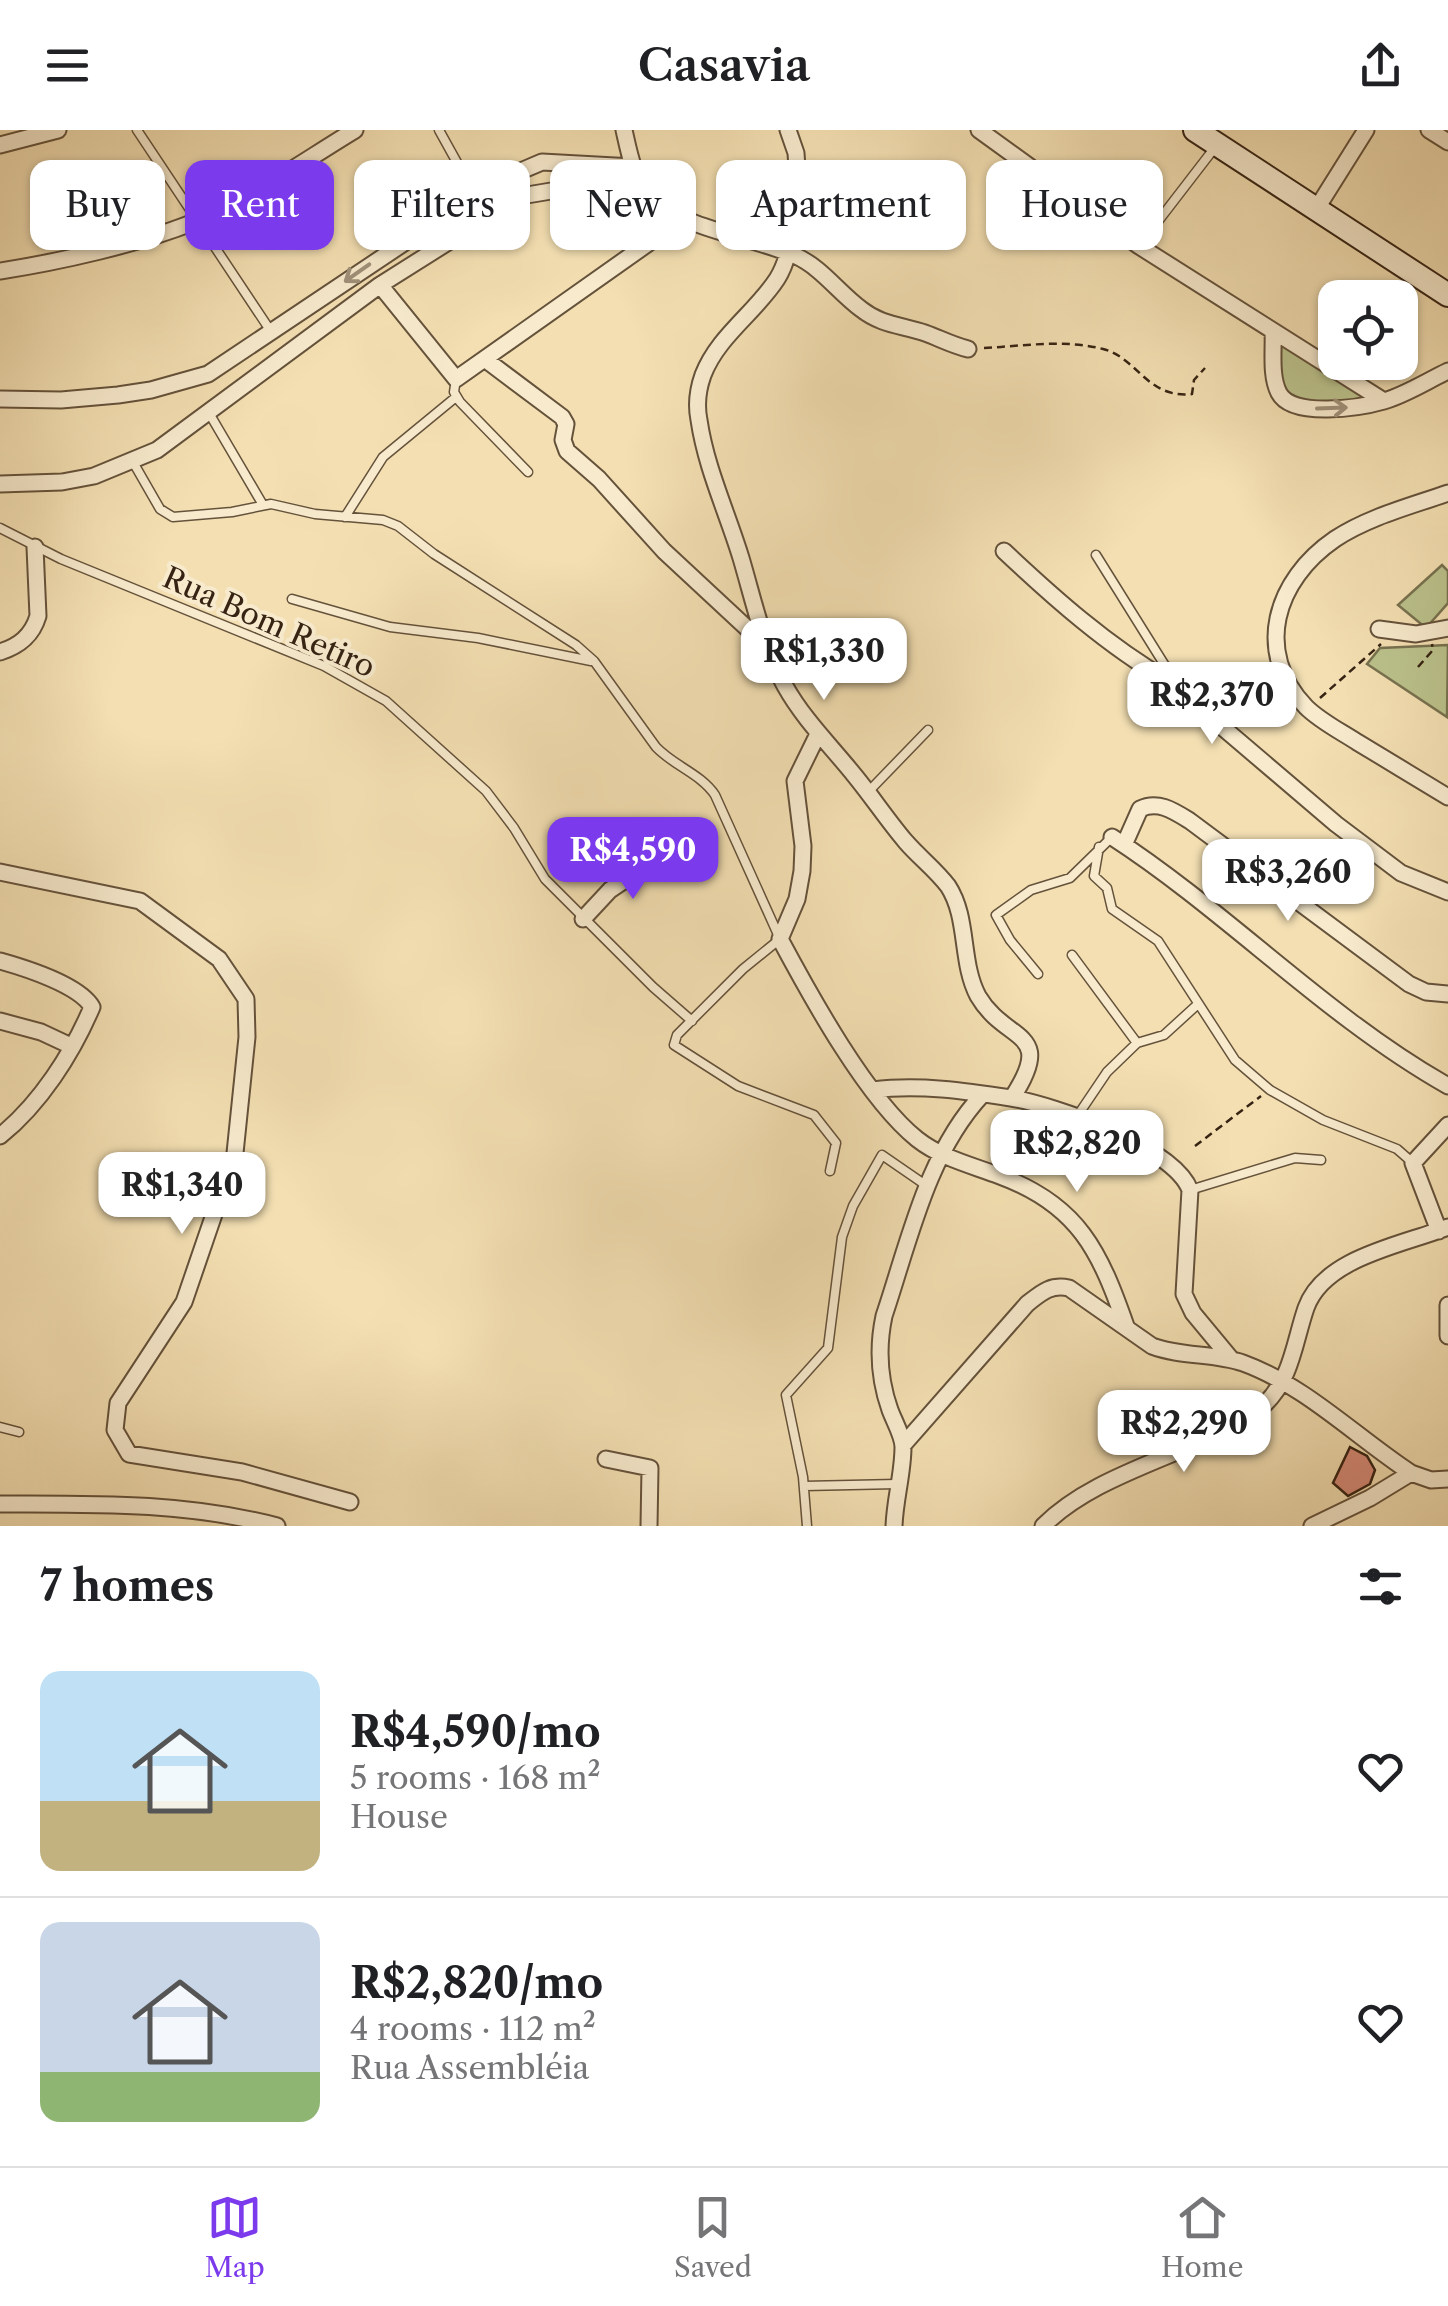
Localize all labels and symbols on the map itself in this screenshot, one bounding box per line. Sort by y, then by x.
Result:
one-way arrow [343,262,371,283]
one-way arrow [1316,398,1348,417]
street label: Rua Bom Retiro [157,559,381,685]
pin: R$1,330 [732,618,916,703]
pin: R$2,370 [1120,662,1304,747]
pin: R$4,590 [541,817,725,902]
pin: R$3,260 [1196,839,1380,924]
pin: R$2,820 [985,1110,1169,1195]
pin: R$1,340 [90,1152,274,1237]
pin: R$2,290 [1092,1390,1276,1475]

